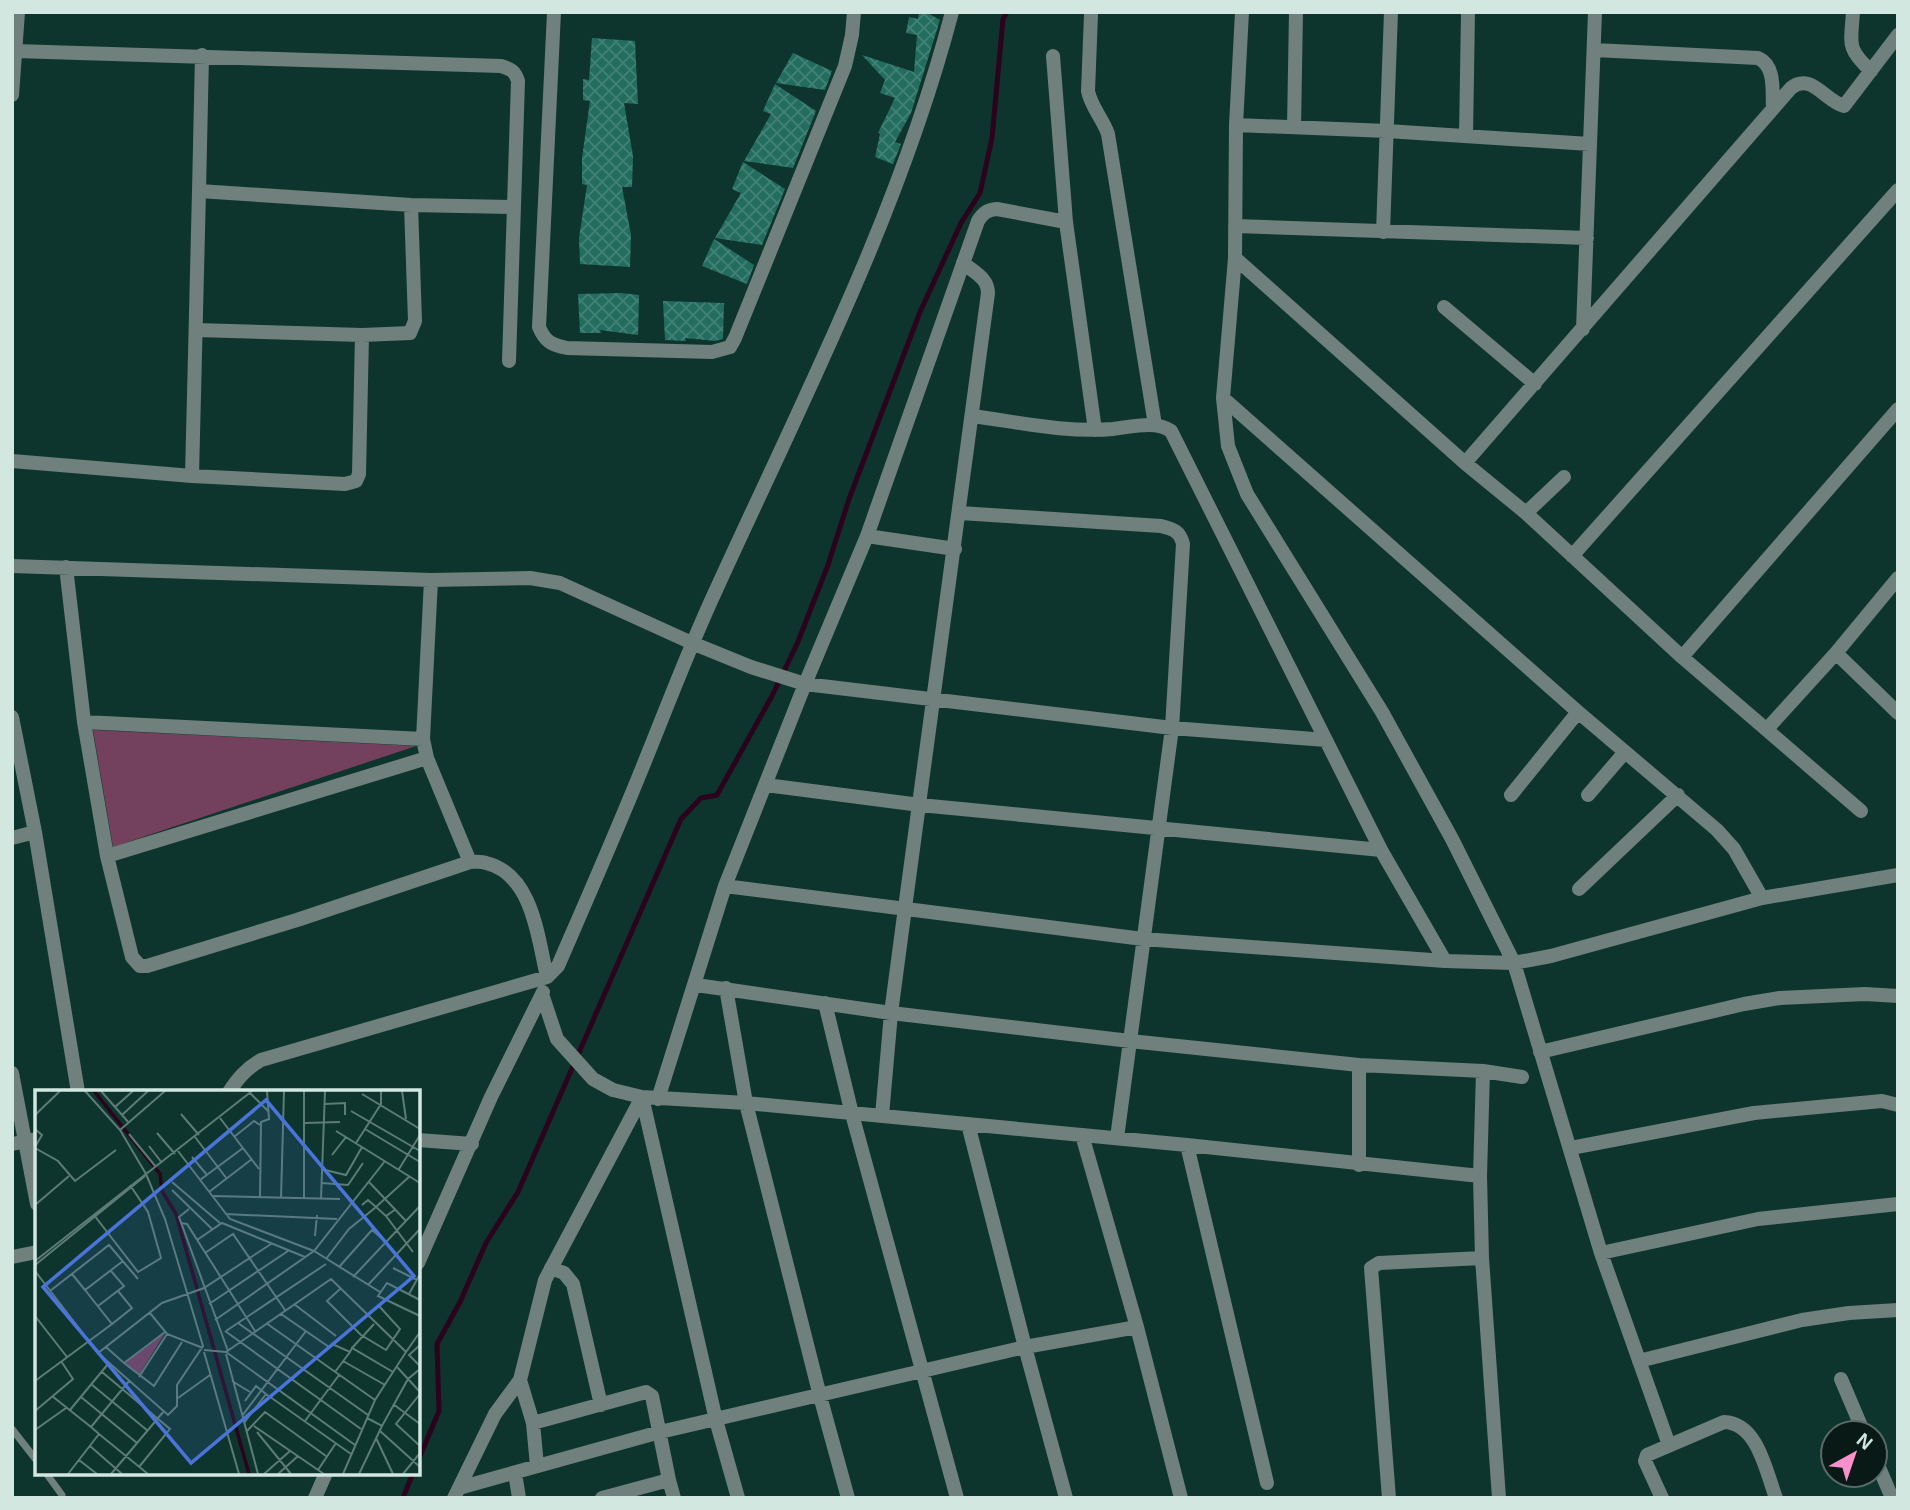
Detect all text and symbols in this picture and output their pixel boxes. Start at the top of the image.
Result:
inset map [35,1090,420,1475]
north arrow [1819,1419,1889,1489]
text: N [1853,1429,1877,1454]

